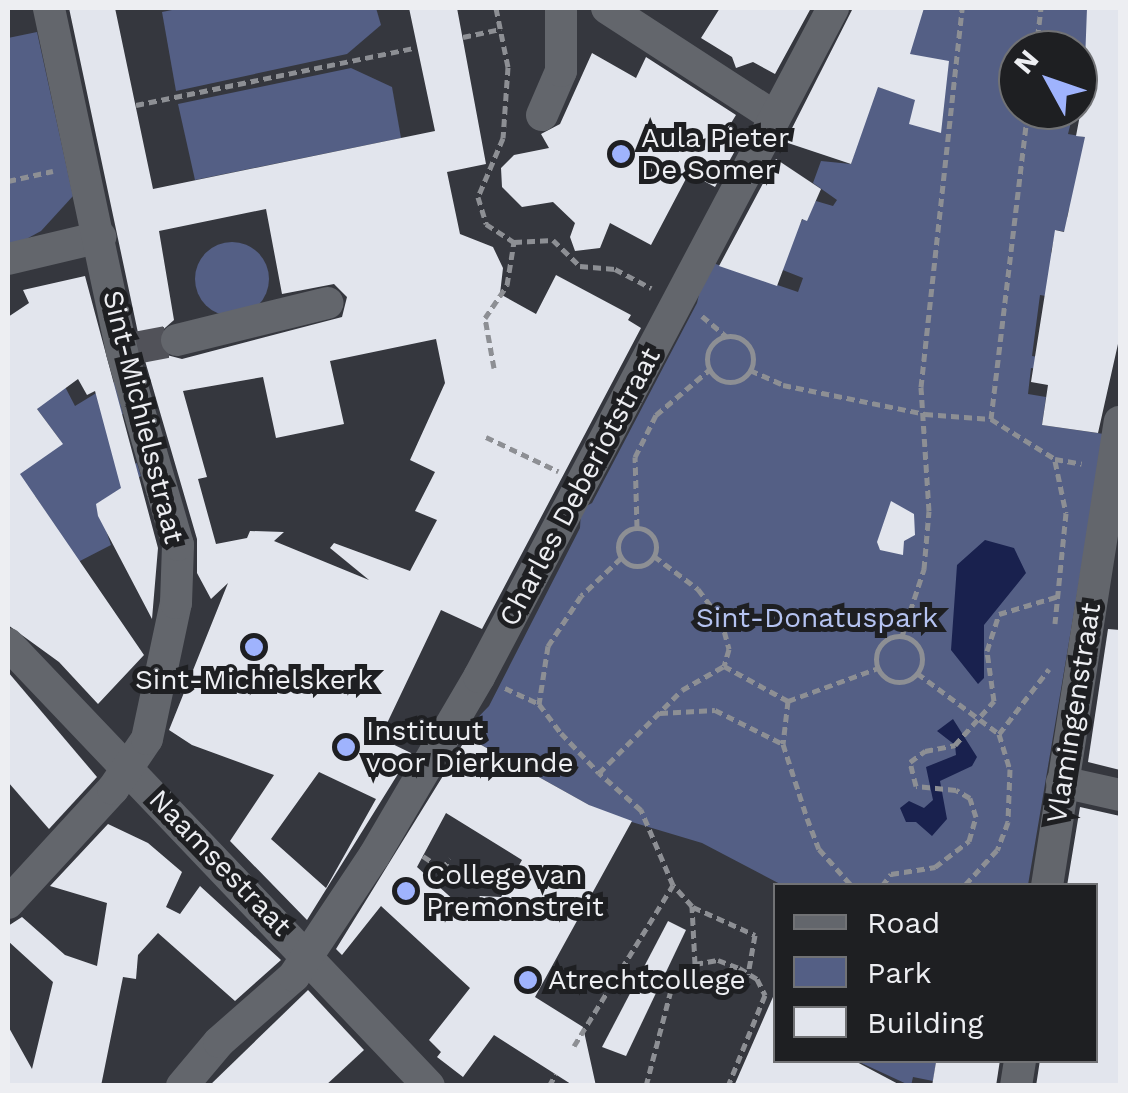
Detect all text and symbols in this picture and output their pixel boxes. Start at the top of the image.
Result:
north arrow [998,30,1098,130]
text: N [1007,43,1045,80]
place label: Aula Pieter De Somer [641,121,790,187]
marker: Aula Pieter De Somer [610,143,632,165]
street label: Sint-Michielsstraat [95,287,191,547]
street label: Charles Deberiotstraat [492,342,668,632]
street label: Vlamingenstraat [1040,600,1108,826]
park label: Sint-Donatuspark [696,601,938,635]
marker: Sint-Michielskerk [243,636,265,658]
place label: Sint-Michielskerk [135,663,373,697]
place label: Instituut voor Dierkunde [366,714,574,780]
marker: Instituut voor Dierkunde [335,736,357,758]
street label: Naamsestraat [142,783,298,943]
place label: College van Premonstreit [426,858,604,924]
marker: College van Premonstreit [395,880,417,902]
legend [773,883,1098,1063]
text: Road [867,905,940,940]
text: Park [867,955,932,990]
place label: Atrechtcollege [548,963,746,997]
marker: Atrechtcollege [517,969,539,991]
text: Building [867,1005,984,1040]

